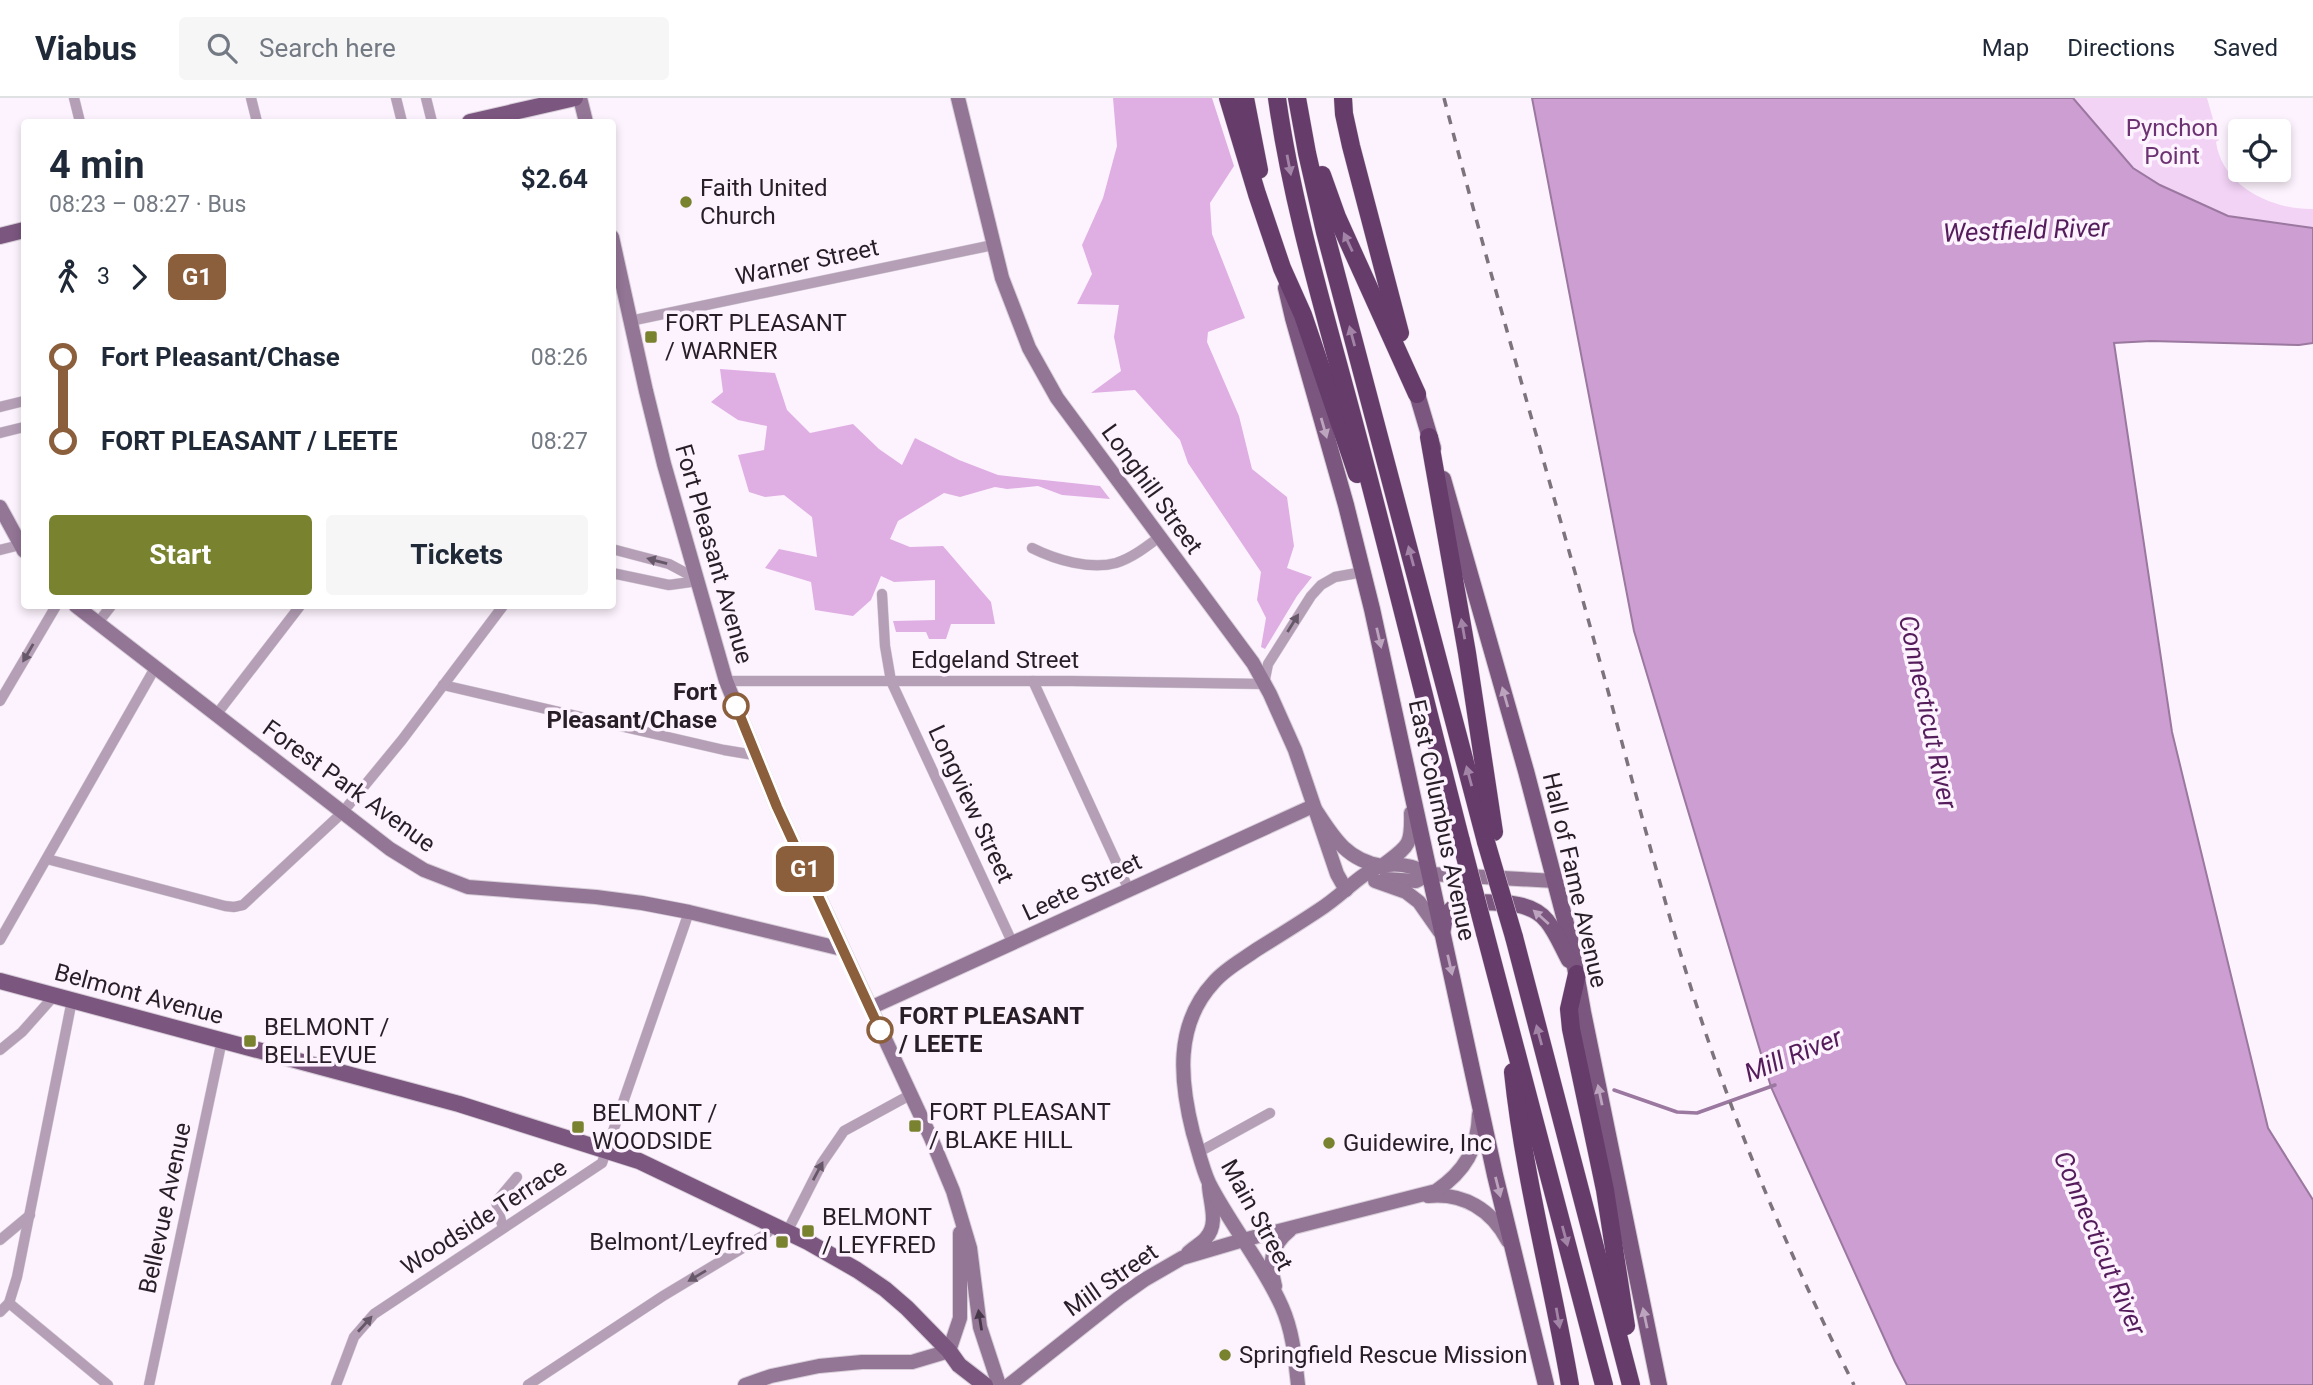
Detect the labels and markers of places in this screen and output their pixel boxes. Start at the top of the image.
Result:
place label: Faith United Church [700,174,828,230]
marker: Faith United Church [678,194,694,210]
place label: FORT PLEASANT / WARNER [665,309,847,365]
marker: FORT PLEASANT / WARNER [643,329,659,345]
place label: Fort Pleasant/Chase [546,678,717,734]
marker: Fort Pleasant/Chase [723,693,749,719]
place label: FORT PLEASANT / LEETE [898,1002,1084,1058]
place label: BELMONT / BELLEVUE [264,1013,390,1069]
marker: FORT PLEASANT / LEETE [867,1017,893,1043]
marker: BELMONT / BELLEVUE [242,1033,258,1049]
place label: FORT PLEASANT / BLAKE HILL [929,1098,1111,1154]
place label: BELMONT / WOODSIDE [592,1099,718,1155]
marker: FORT PLEASANT / BLAKE HILL [907,1118,923,1134]
marker: BELMONT / WOODSIDE [570,1119,586,1135]
place label: Guidewire, Inc [1343,1129,1492,1157]
marker: Guidewire, Inc [1321,1135,1337,1151]
place label: BELMONT / LEYFRED [822,1203,936,1259]
marker: BELMONT / LEYFRED [800,1223,816,1239]
place label: Belmont/Leyfred [589,1228,768,1256]
marker: Belmont/Leyfred [774,1234,790,1250]
place label: Springfield Rescue Mission [1239,1341,1528,1369]
marker: Springfield Rescue Mission [1217,1347,1233,1363]

